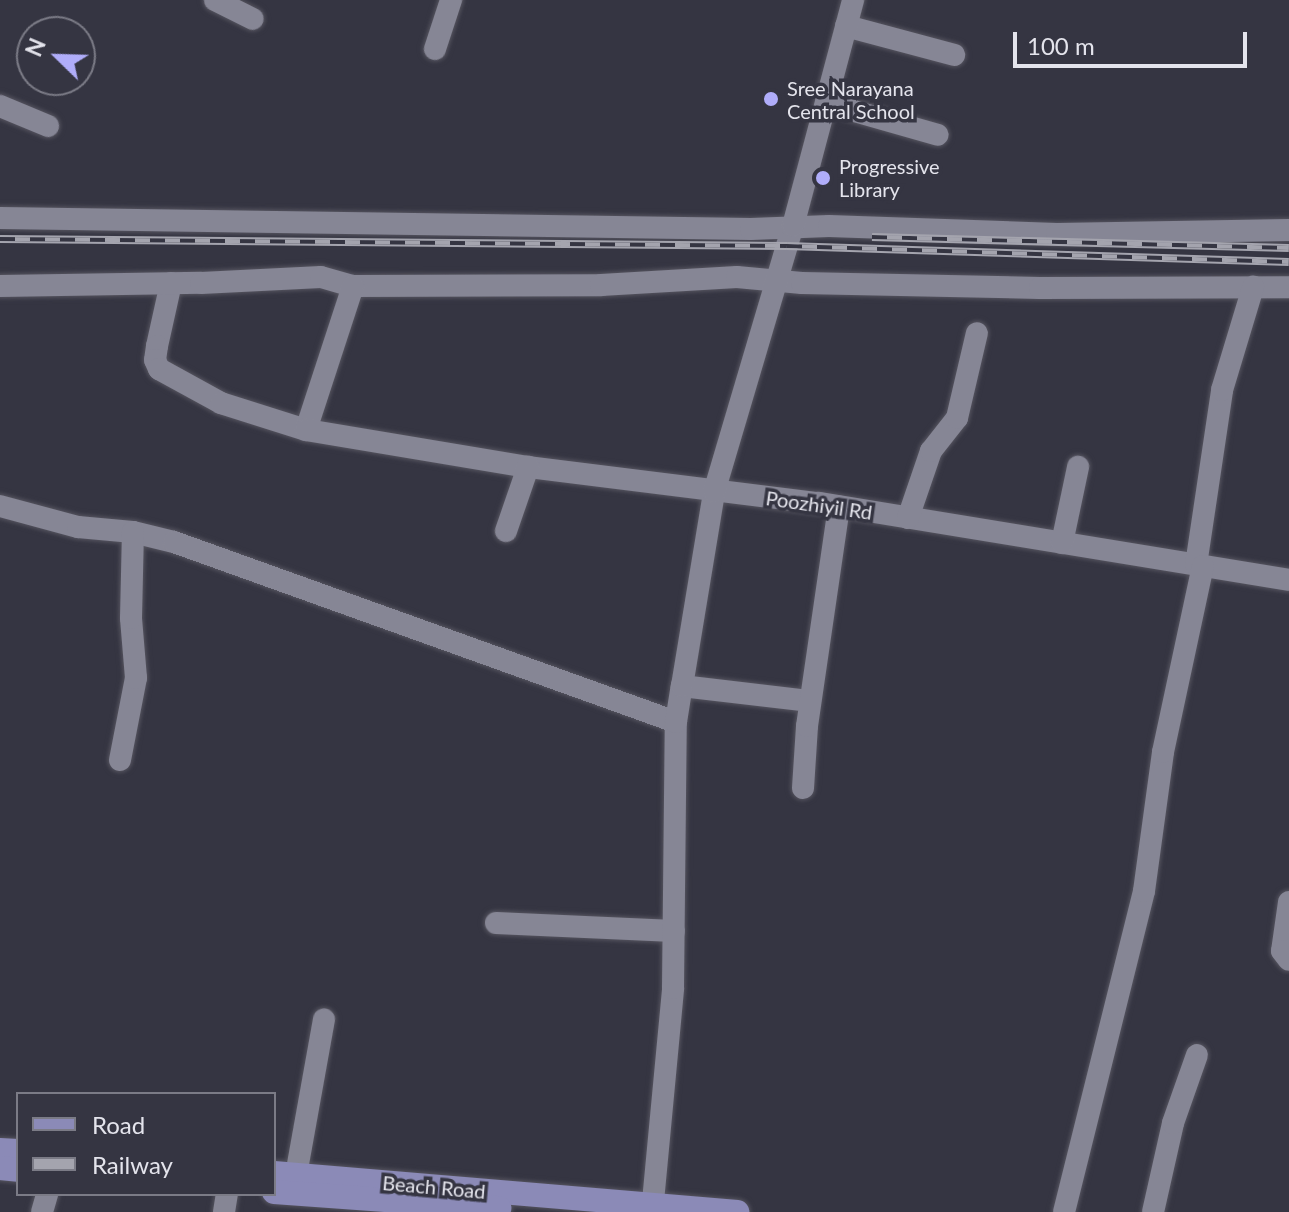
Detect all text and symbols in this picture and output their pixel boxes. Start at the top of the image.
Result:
north arrow [16,16,96,96]
scale bar [1017,16,1251,66]
text: 100 m [1027,31,1095,60]
text: N [20,34,51,60]
place label: Sree Narayana Central School [787,76,915,123]
marker: Sree Narayana Central School [762,90,780,108]
place label: Progressive Library [839,154,940,201]
marker: Progressive Library [814,169,832,187]
street label: Poozhiyil Rd [764,486,874,524]
legend [16,1092,276,1196]
text: Road [92,1110,145,1139]
text: Railway [92,1150,173,1179]
street label: Beach Road [381,1171,487,1203]

